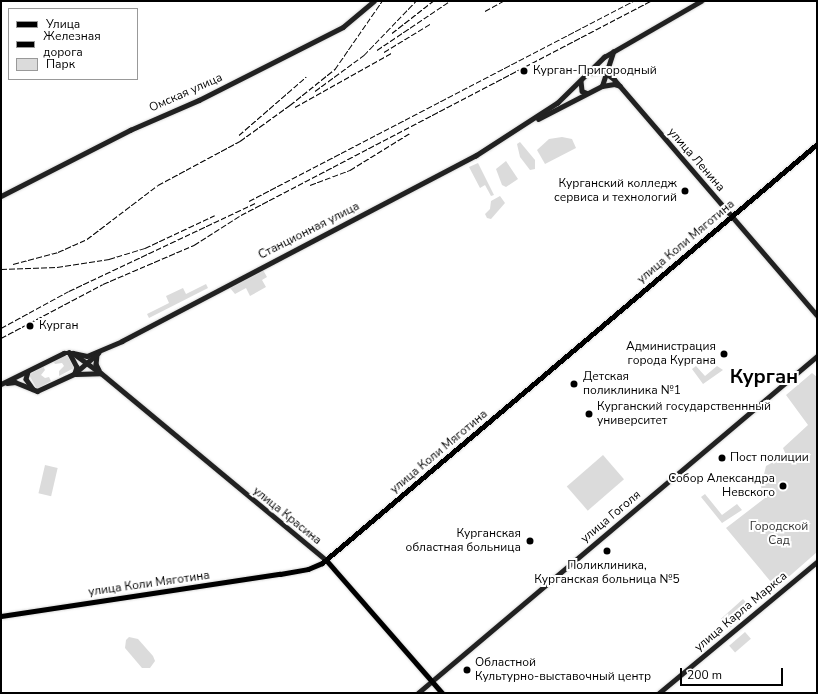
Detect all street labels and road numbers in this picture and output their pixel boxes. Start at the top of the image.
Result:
street label: Омская улица [147,70,225,116]
street label: улица Ленина [664,125,728,195]
street label: улица Коли Мяготина [634,197,738,287]
street label: Станционная улица [256,199,362,263]
street label: улица Коли Мяготина [387,407,491,497]
street label: улица Красина [250,484,324,548]
street label: улица Гоголя [578,488,644,546]
street label: улица Коли Мяготина [87,568,211,600]
street label: улица Карла Маркса [692,569,790,655]

